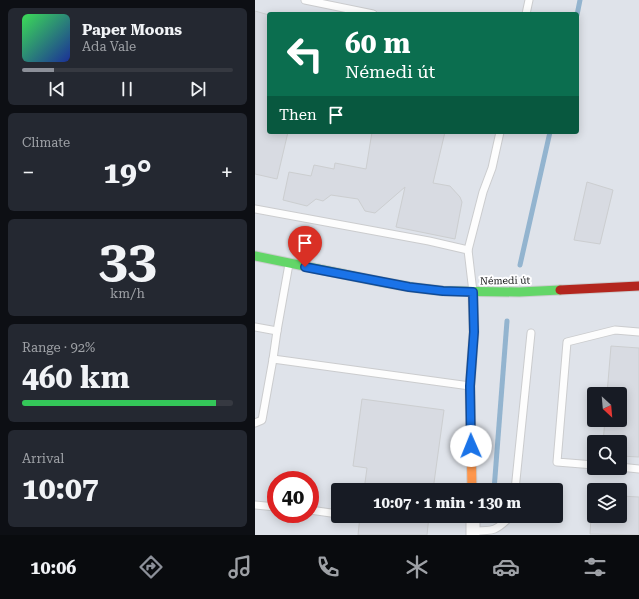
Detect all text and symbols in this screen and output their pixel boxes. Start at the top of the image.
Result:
text: Paper Moons [82,21,182,39]
text: 60 m [345,27,410,60]
icon: left [279,28,331,80]
text: Ada Vale [82,39,136,54]
text: Némedi út [345,61,435,82]
icon: previous [46,78,68,100]
icon: pause [116,78,138,100]
icon: next [187,78,209,100]
icon: arrive [325,104,347,126]
text: Then [279,106,317,124]
text: Climate [22,135,70,150]
text: 19° [103,155,152,190]
text: − [22,160,34,185]
text: + [221,160,233,185]
pin [288,226,322,267]
text: 33 [98,229,157,290]
icon: arrive [294,232,316,254]
street label: Némedi út [480,275,530,286]
text: km/h [110,286,145,301]
text: Range · 92% [22,340,95,355]
text: 460 km [22,360,130,395]
north arrow [587,387,627,427]
map controls [587,387,627,523]
position arrow [450,425,492,467]
button: search [587,435,627,475]
text: Arrival [22,451,64,466]
text: 10:07 [22,471,99,506]
speed limit sign: 40 [267,471,319,523]
button: layers [587,483,627,523]
text: 10:07 · 1 min · 130 m [373,494,521,512]
icon: directions [137,553,165,581]
icon: music [226,553,254,581]
icon: phone [314,553,342,581]
icon: climate [403,553,431,581]
icon: car [492,553,520,581]
icon: filters [581,553,609,581]
text: 10:06 [30,557,76,578]

